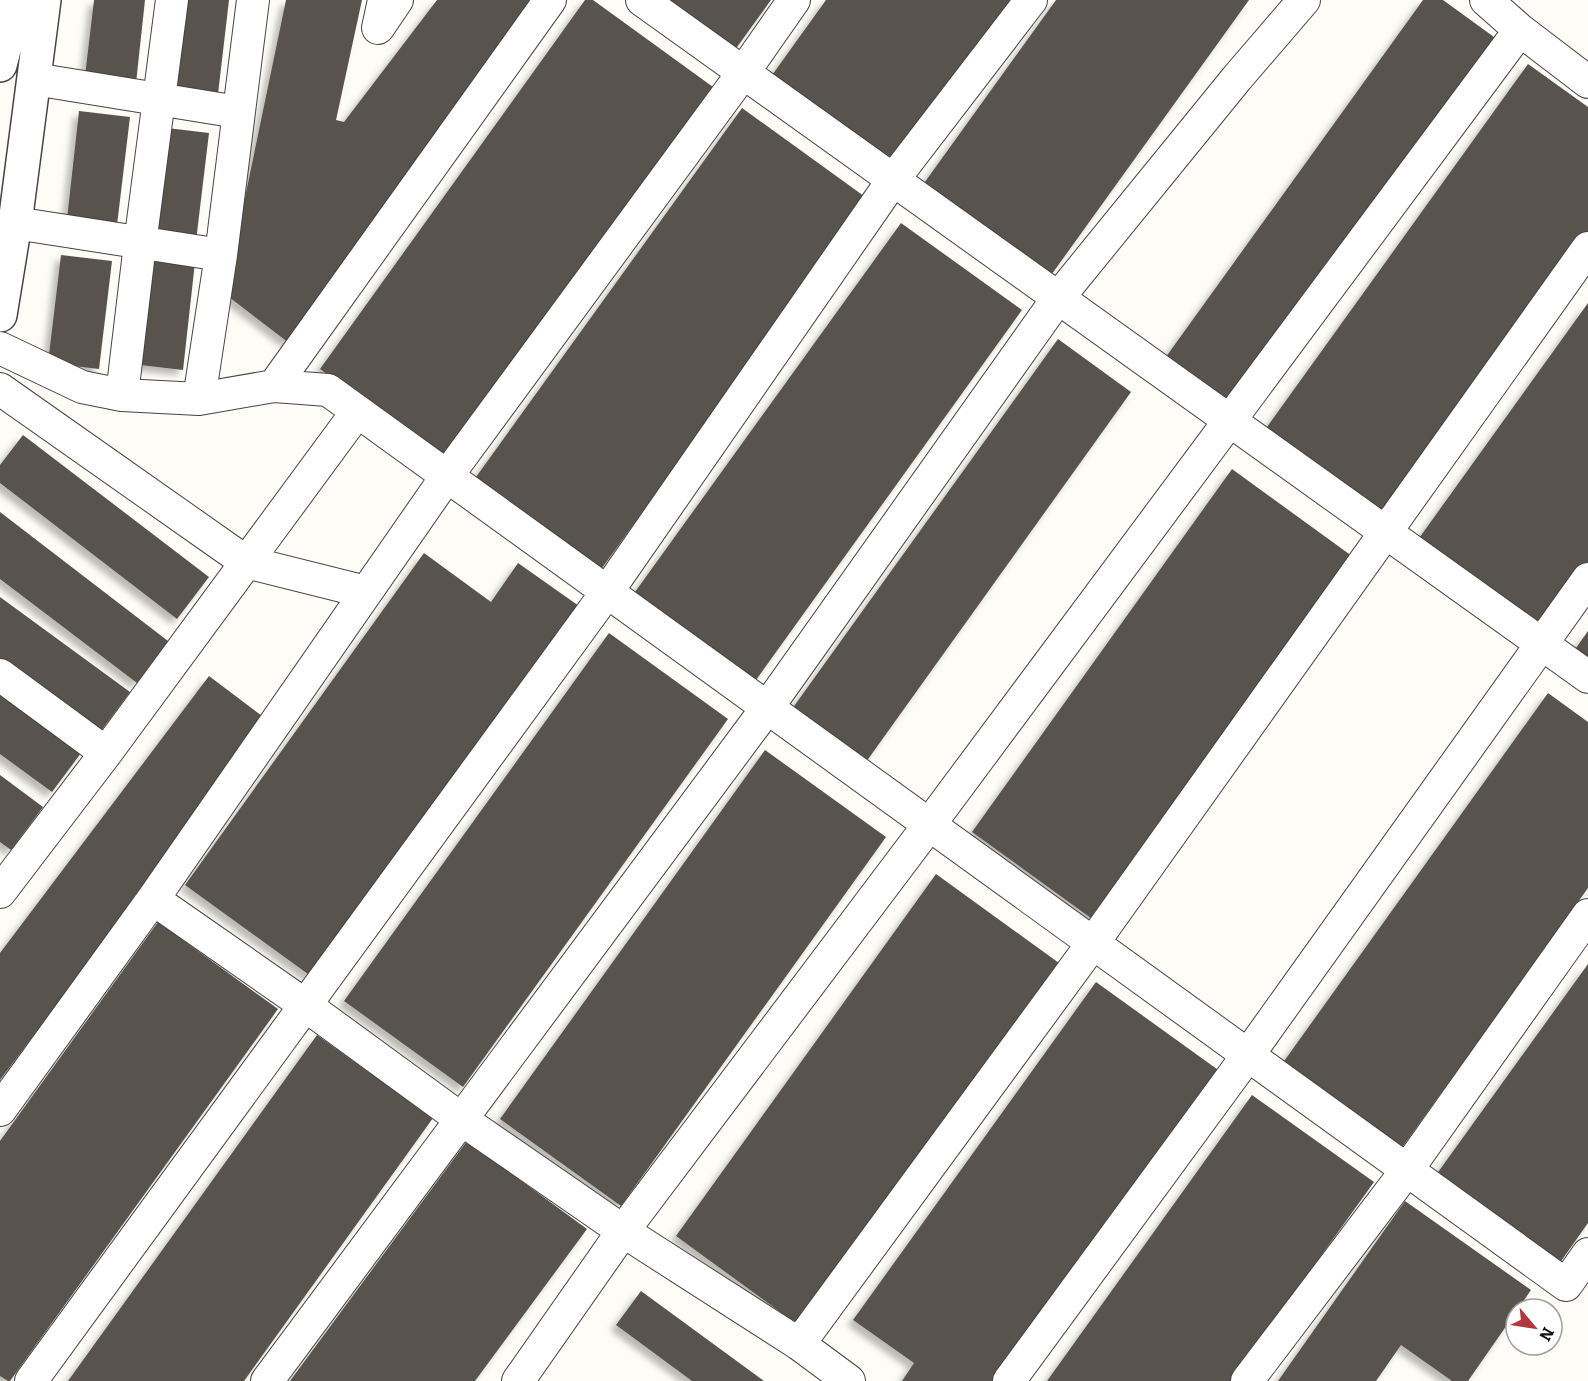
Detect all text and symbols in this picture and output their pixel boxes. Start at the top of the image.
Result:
north arrow [1504,1297,1564,1357]
text: N [1535,1324,1558,1344]

